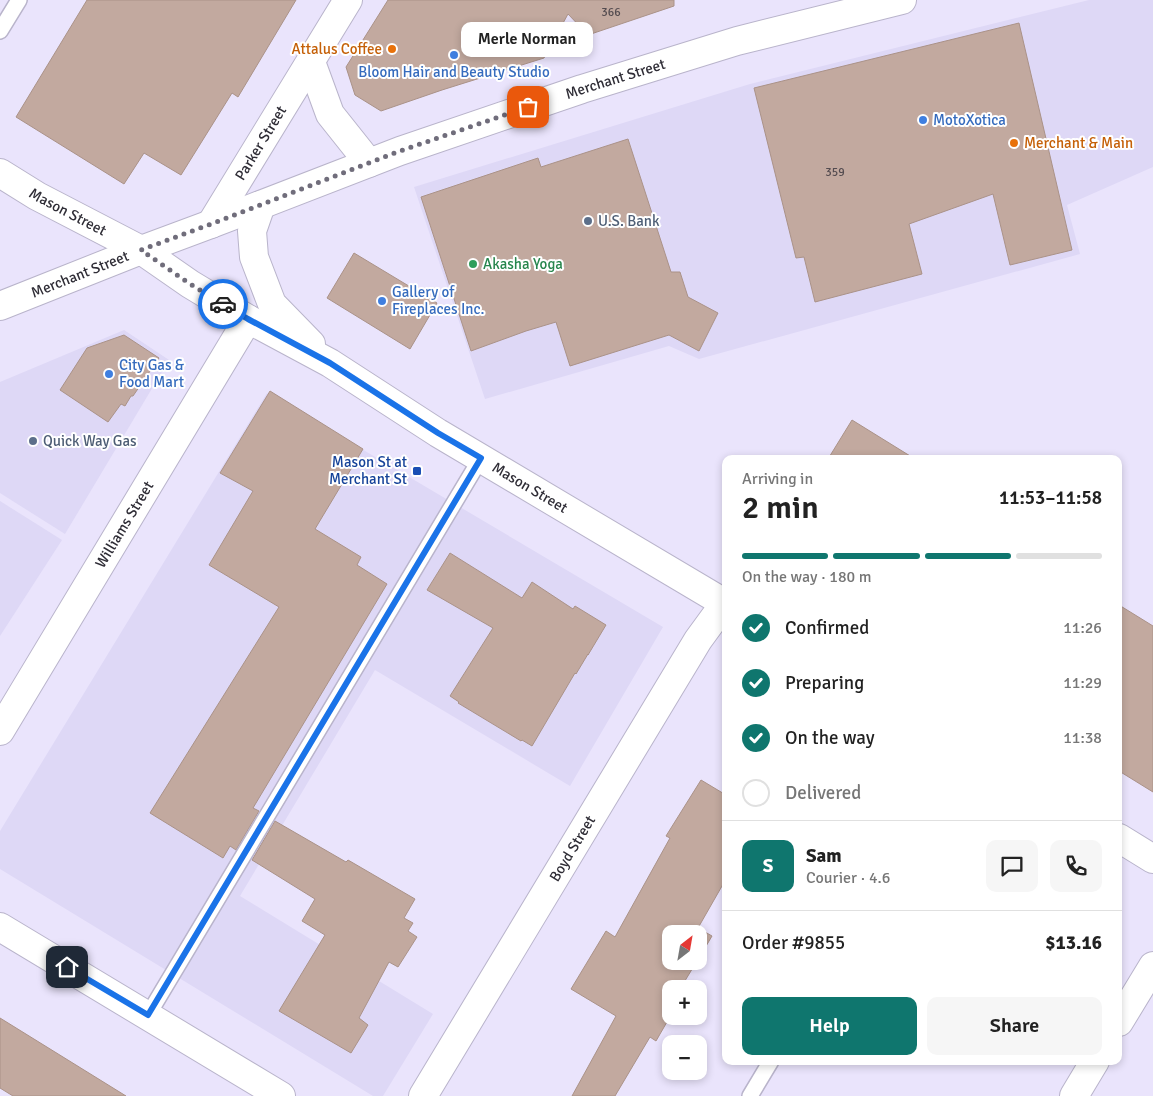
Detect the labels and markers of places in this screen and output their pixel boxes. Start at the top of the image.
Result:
callout: Merle Norman [462,22,594,57]
place label: Attalus Coffee [292,40,382,58]
marker: Attalus Coffee [386,43,398,55]
marker: Bloom Hair and Beauty Studio [448,49,460,61]
place label: Bloom Hair and Beauty Studio [358,63,550,81]
pin [507,86,549,128]
place label: MotoXotica [933,111,1006,129]
marker: MotoXotica [917,114,929,126]
place label: Merchant & Main [1024,134,1133,152]
marker: Merchant & Main [1008,137,1020,149]
place label: U.S. Bank [598,212,660,230]
marker: U.S. Bank [582,215,594,227]
place label: Akasha Yoga [483,255,563,273]
marker: Akasha Yoga [467,258,479,270]
place label: Gallery of Fireplaces Inc. [392,283,485,318]
marker: Gallery of Fireplaces Inc. [376,295,388,307]
place label: City Gas & Food Mart [119,356,185,391]
marker: City Gas & Food Mart [103,368,115,380]
place label: Quick Way Gas [43,432,137,450]
marker: Quick Way Gas [27,435,39,447]
place label: Mason St at Merchant St [329,453,407,488]
marker: Mason St at Merchant St [411,465,423,477]
pin [46,946,88,988]

